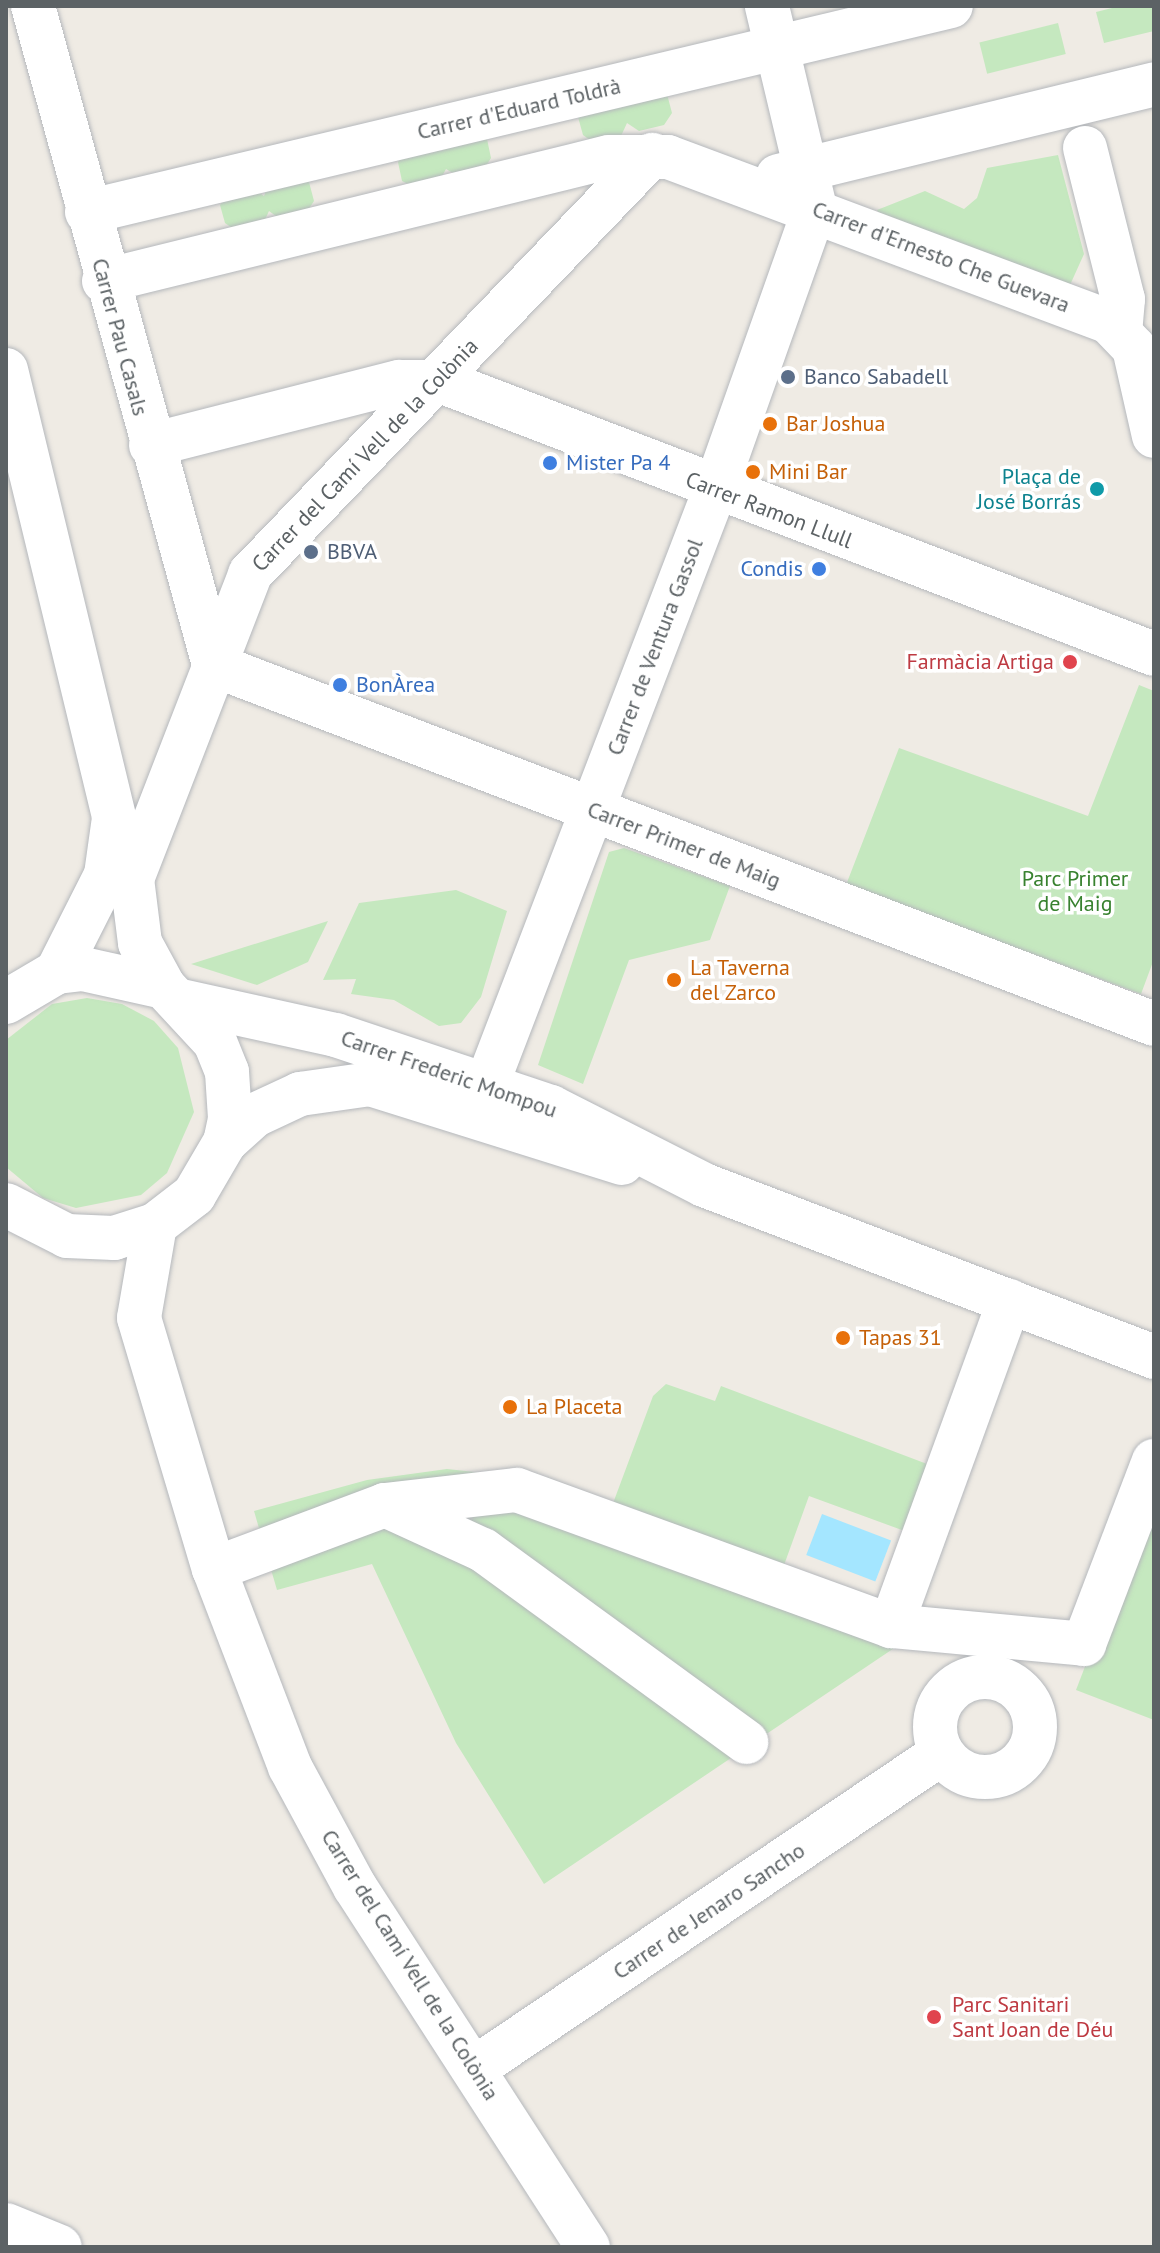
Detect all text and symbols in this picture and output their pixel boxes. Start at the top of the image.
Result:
street label: Carrer d'Eduard Toldrà [414,73,624,145]
street label: Carrer d'Ernesto Che Guevara [809,196,1073,318]
street label: Carrer Pau Casals [86,255,154,419]
street label: Carrer del Camí Vell de la Colònia [246,333,484,577]
place label: Banco Sabadell [804,364,948,390]
marker: Banco Sabadell [779,368,797,386]
place label: Bar Joshua [786,411,885,437]
marker: Bar Joshua [761,415,779,433]
place label: Mister Pa 4 [566,450,671,476]
marker: Mister Pa 4 [541,454,559,472]
place label: Mini Bar [769,459,847,485]
marker: Mini Bar [744,463,762,481]
place label: Plaça de José Borrás [977,463,1081,514]
street label: Carrer Ramon Llull [682,466,856,554]
marker: Plaça de José Borrás [1088,480,1106,498]
street label: Carrer de Ventura Gassol [601,535,709,759]
place label: BBVA [327,539,377,565]
marker: BBVA [302,543,320,561]
place label: Condis [740,556,803,582]
marker: Condis [810,560,828,578]
place label: Farmàcia Artiga [906,649,1054,675]
marker: Farmàcia Artiga [1061,653,1079,671]
place label: BonÀrea [356,672,435,698]
marker: BonÀrea [331,676,349,694]
street label: Carrer Primer de Maig [584,796,784,894]
park label: Parc Primer de Maig [1021,865,1129,916]
place label: La Taverna del Zarco [690,954,790,1006]
marker: La Taverna del Zarco [665,971,683,989]
street label: Carrer Frederic Mompou [337,1024,561,1124]
place label: Tapas 31 [859,1325,942,1351]
marker: Tapas 31 [834,1329,852,1347]
place label: La Placeta [526,1394,622,1420]
marker: La Placeta [501,1398,519,1416]
street label: Carrer del Camí Vell de la Colònia [315,1825,505,2105]
street label: Carrer de Jenaro Sancho [608,1837,810,1985]
place label: Parc Sanitari Sant Joan de Déu [952,1991,1113,2042]
marker: Parc Sanitari Sant Joan de Déu [923,2006,945,2028]

